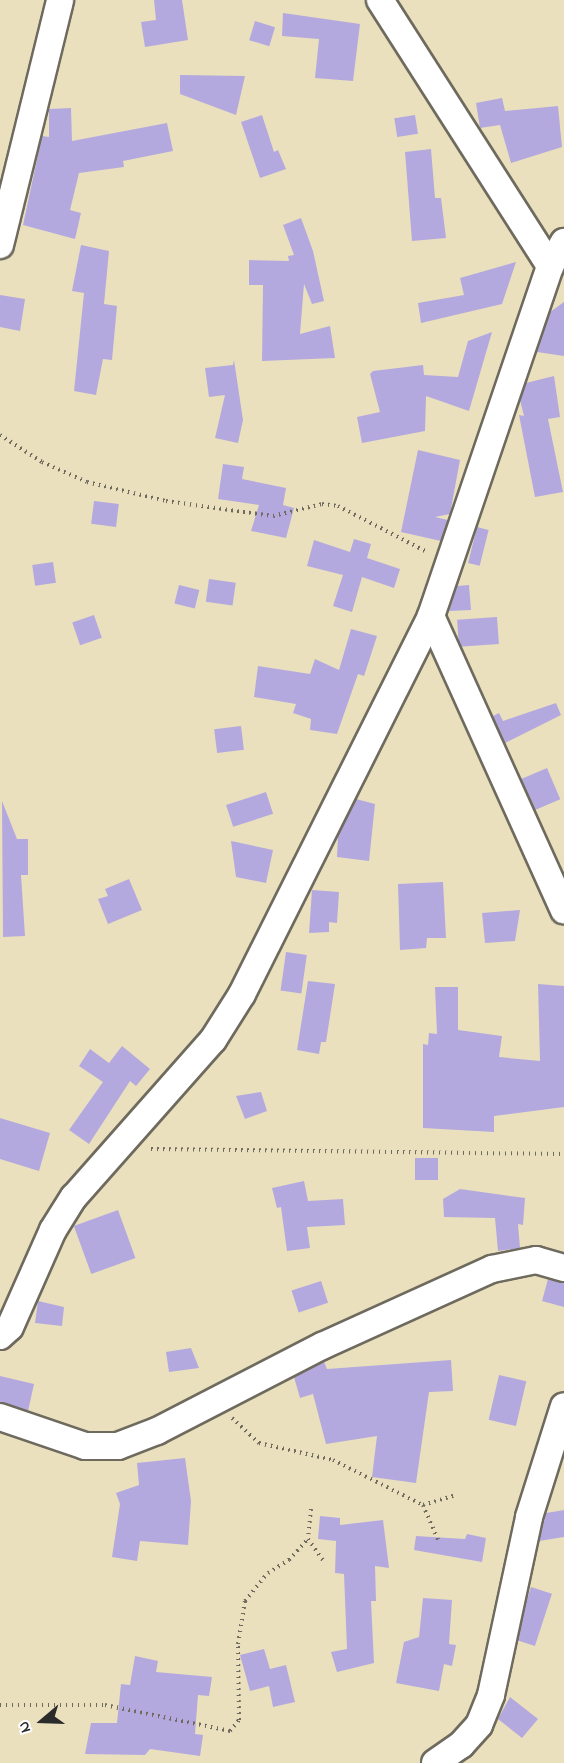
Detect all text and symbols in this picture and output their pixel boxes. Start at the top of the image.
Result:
north arrow [12,1691,72,1751]
text: N [12,1718,38,1736]

